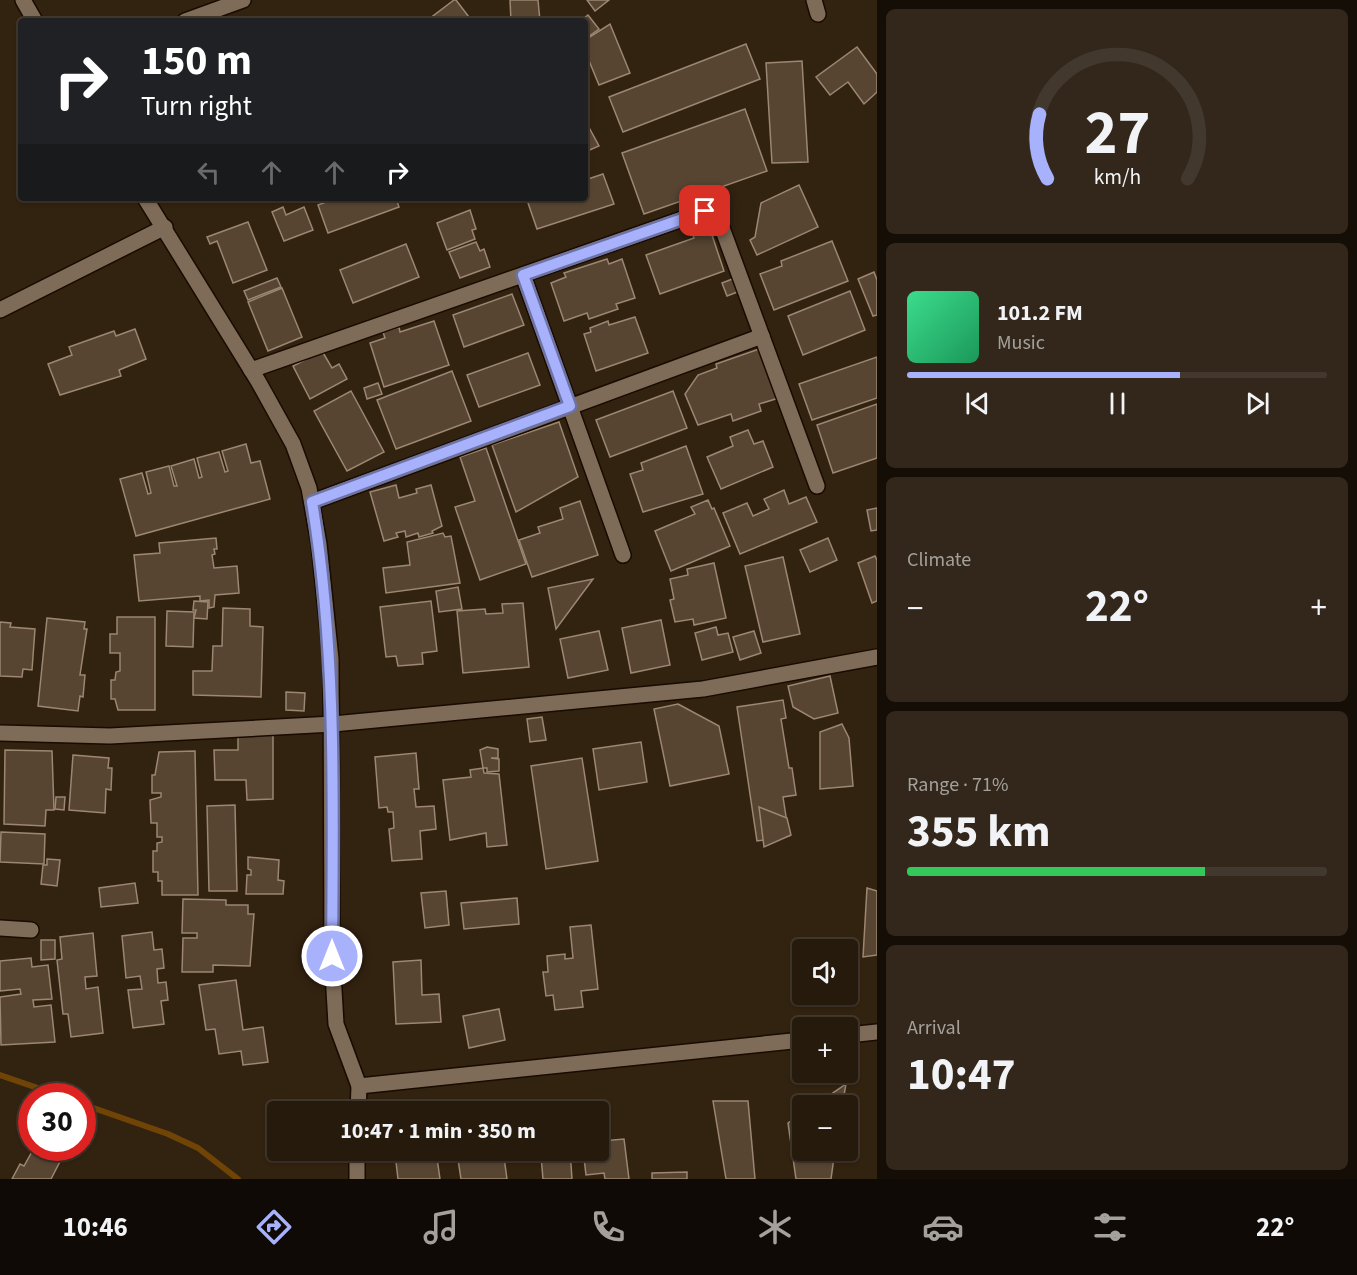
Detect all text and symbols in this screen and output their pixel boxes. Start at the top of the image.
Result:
text: 150 m [141,31,252,91]
icon: right [42,42,120,120]
text: Turn right [141,87,252,126]
text: 27 [1084,89,1150,178]
icon: left [192,156,225,189]
icon: ahead [255,156,288,189]
icon: ahead [318,156,351,189]
icon: right [381,156,414,189]
text: km/h [1093,162,1141,193]
pin [679,185,730,236]
icon: arrive [688,194,721,227]
text: 101.2 FM [997,297,1083,329]
text: Music [997,329,1045,357]
icon: previous [961,387,994,420]
icon: pause [1101,387,1134,420]
icon: next [1241,387,1274,420]
text: Climate [907,546,971,574]
text: 22° [1085,575,1149,639]
text: − [907,585,923,632]
text: + [1311,585,1327,632]
text: Range · 71% [907,771,1008,799]
text: 355 km [907,800,1051,864]
position arrow [300,924,364,988]
map controls [792,939,858,1161]
button: sound [792,939,858,1005]
text: Arrival [907,1014,961,1042]
button: + [792,1017,858,1083]
text: 10:47 [907,1043,1016,1107]
speed limit sign: 30 [18,1083,96,1161]
button: − [792,1095,858,1161]
text: 10:47 · 1 min · 350 m [340,1115,536,1147]
icon: directions [253,1206,295,1248]
icon: music [420,1206,462,1248]
icon: phone [587,1206,629,1248]
icon: climate [754,1206,796,1248]
icon: car [922,1206,964,1248]
icon: filters [1089,1206,1131,1248]
text: 10:46 [63,1208,128,1247]
text: 22° [1256,1208,1294,1247]

